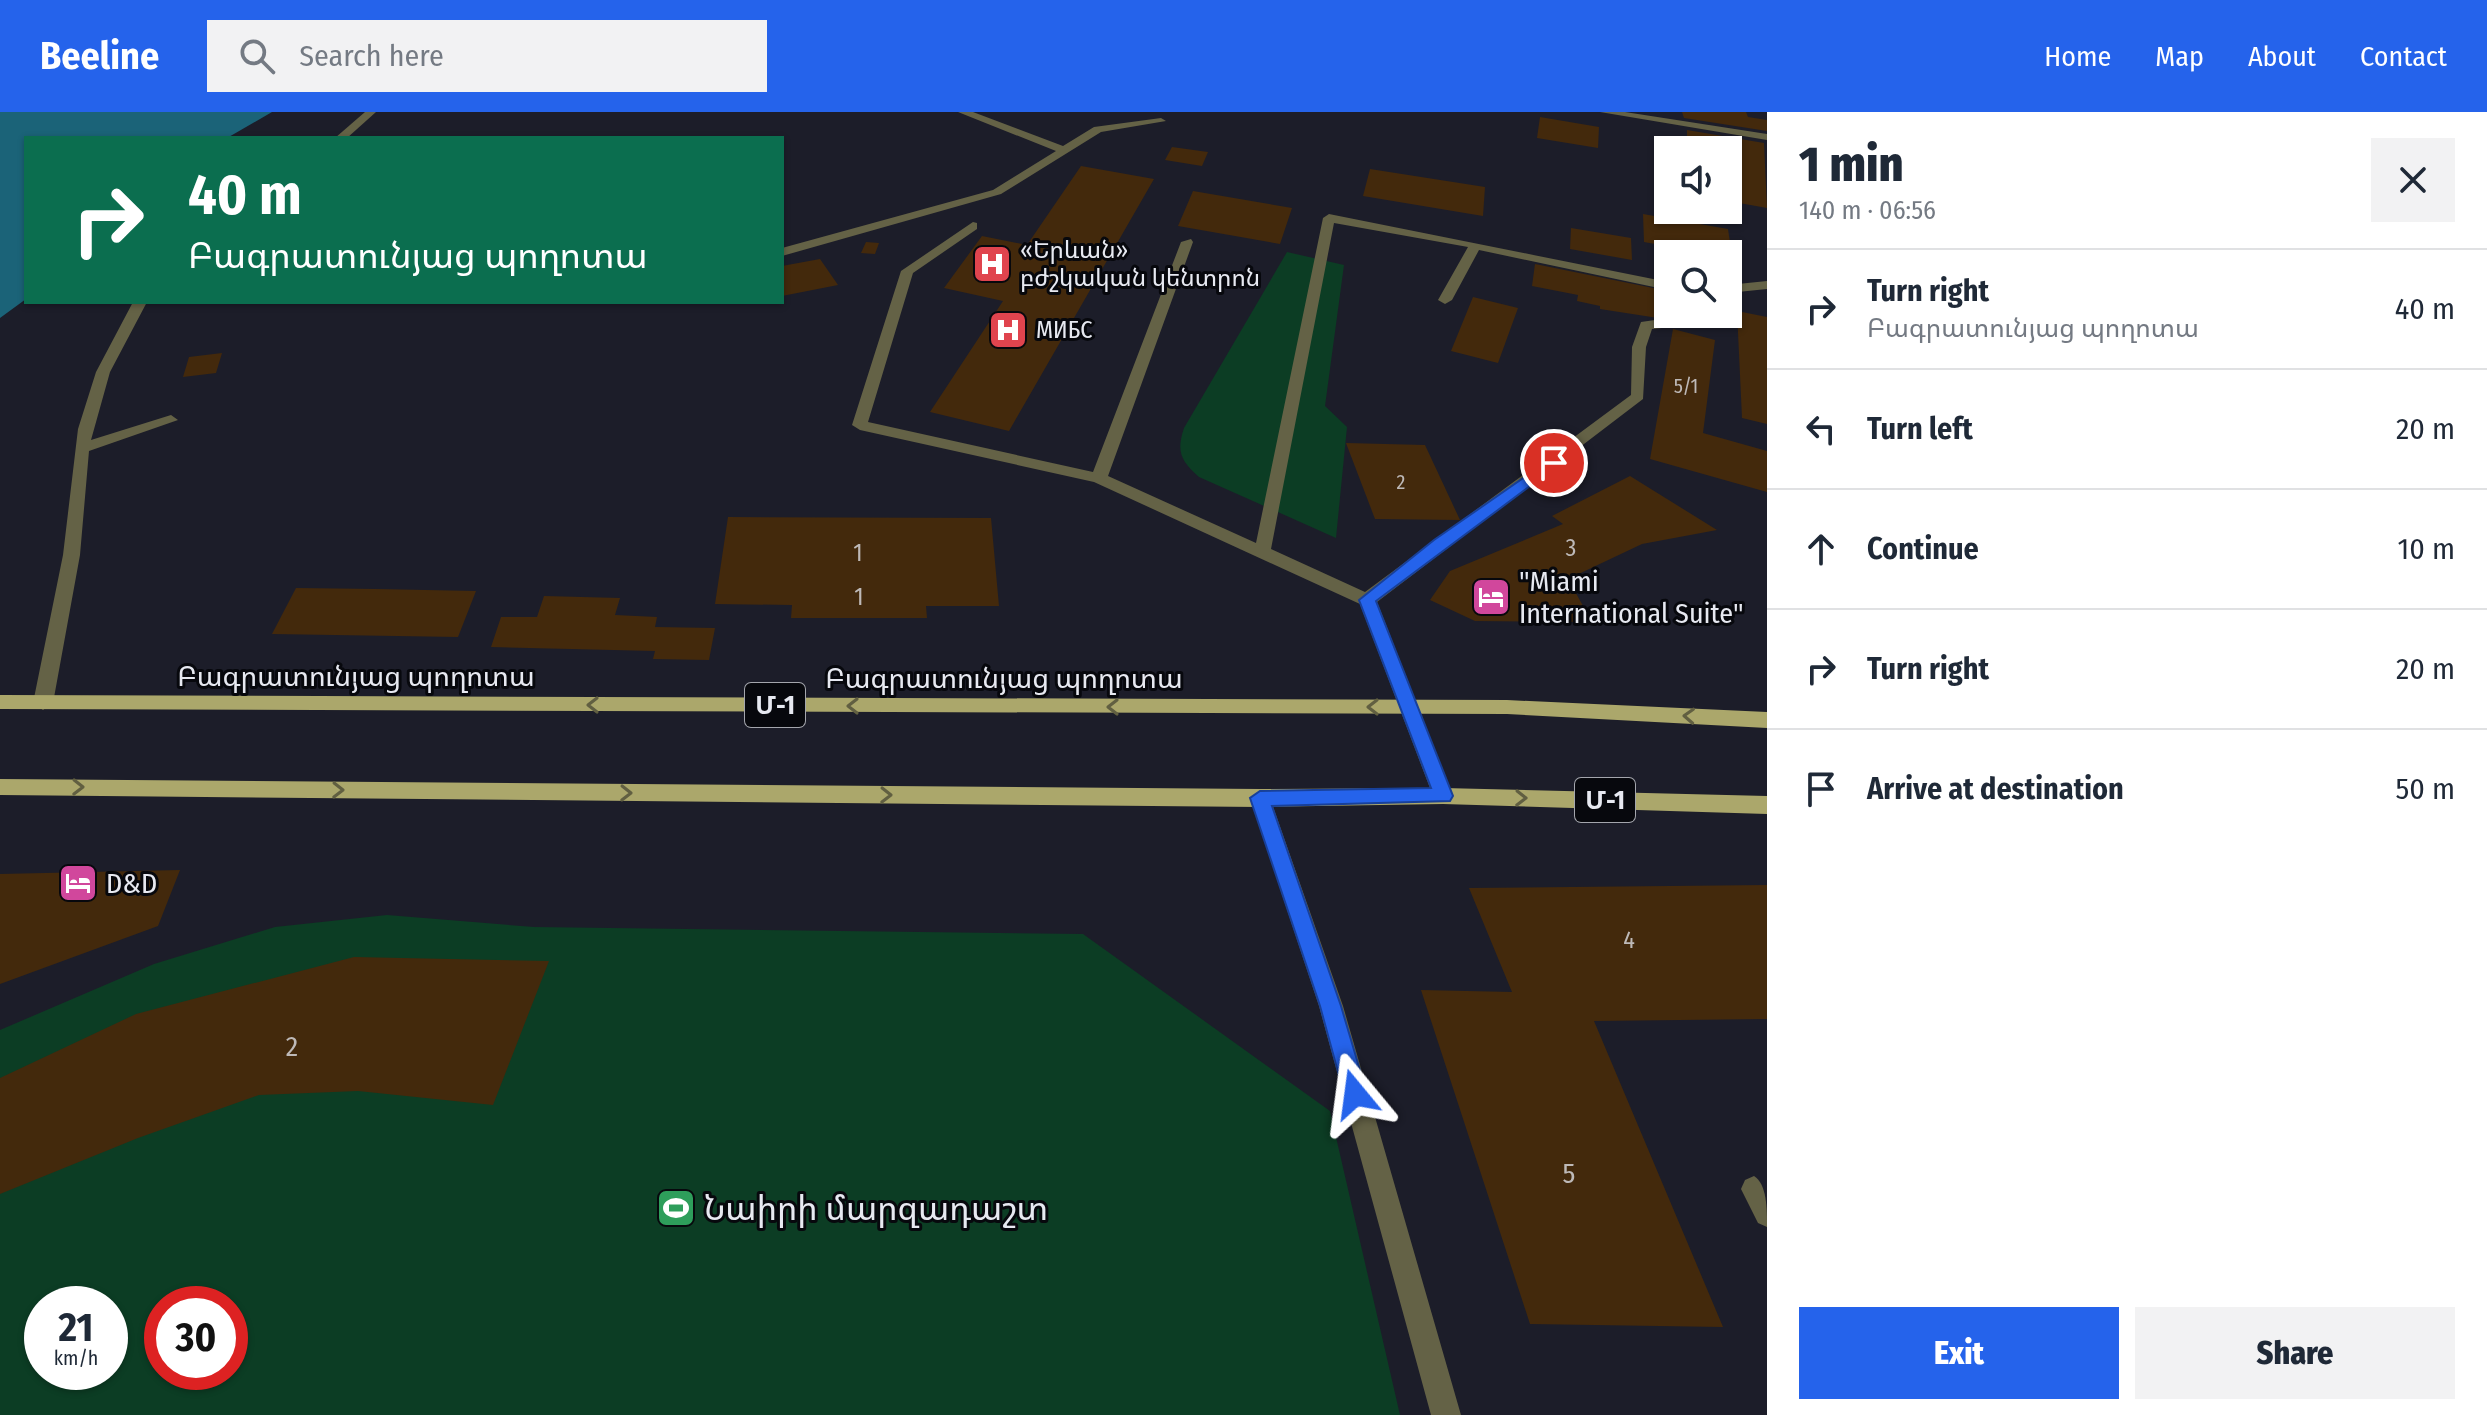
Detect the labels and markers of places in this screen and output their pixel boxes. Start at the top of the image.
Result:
place label: «Երևան» բժշկական կենտրոն [1020,236,1260,292]
hospital icon: «Երևան» բժշկական կենտրոն [971,243,1013,285]
hospital icon: МИБС [987,309,1029,351]
place label: МИБС [1036,316,1092,344]
pin [1520,429,1588,497]
place label: "Miami International Suite" [1519,565,1743,630]
hotel icon: "Miami International Suite" [1470,576,1512,618]
hotel icon: D&D [57,862,99,904]
place label: D&D [106,867,157,900]
sports icon: Նաիրի մարզադաշտ [655,1187,697,1229]
place label: Նաիրի մարզադաշտ [704,1188,1048,1229]

